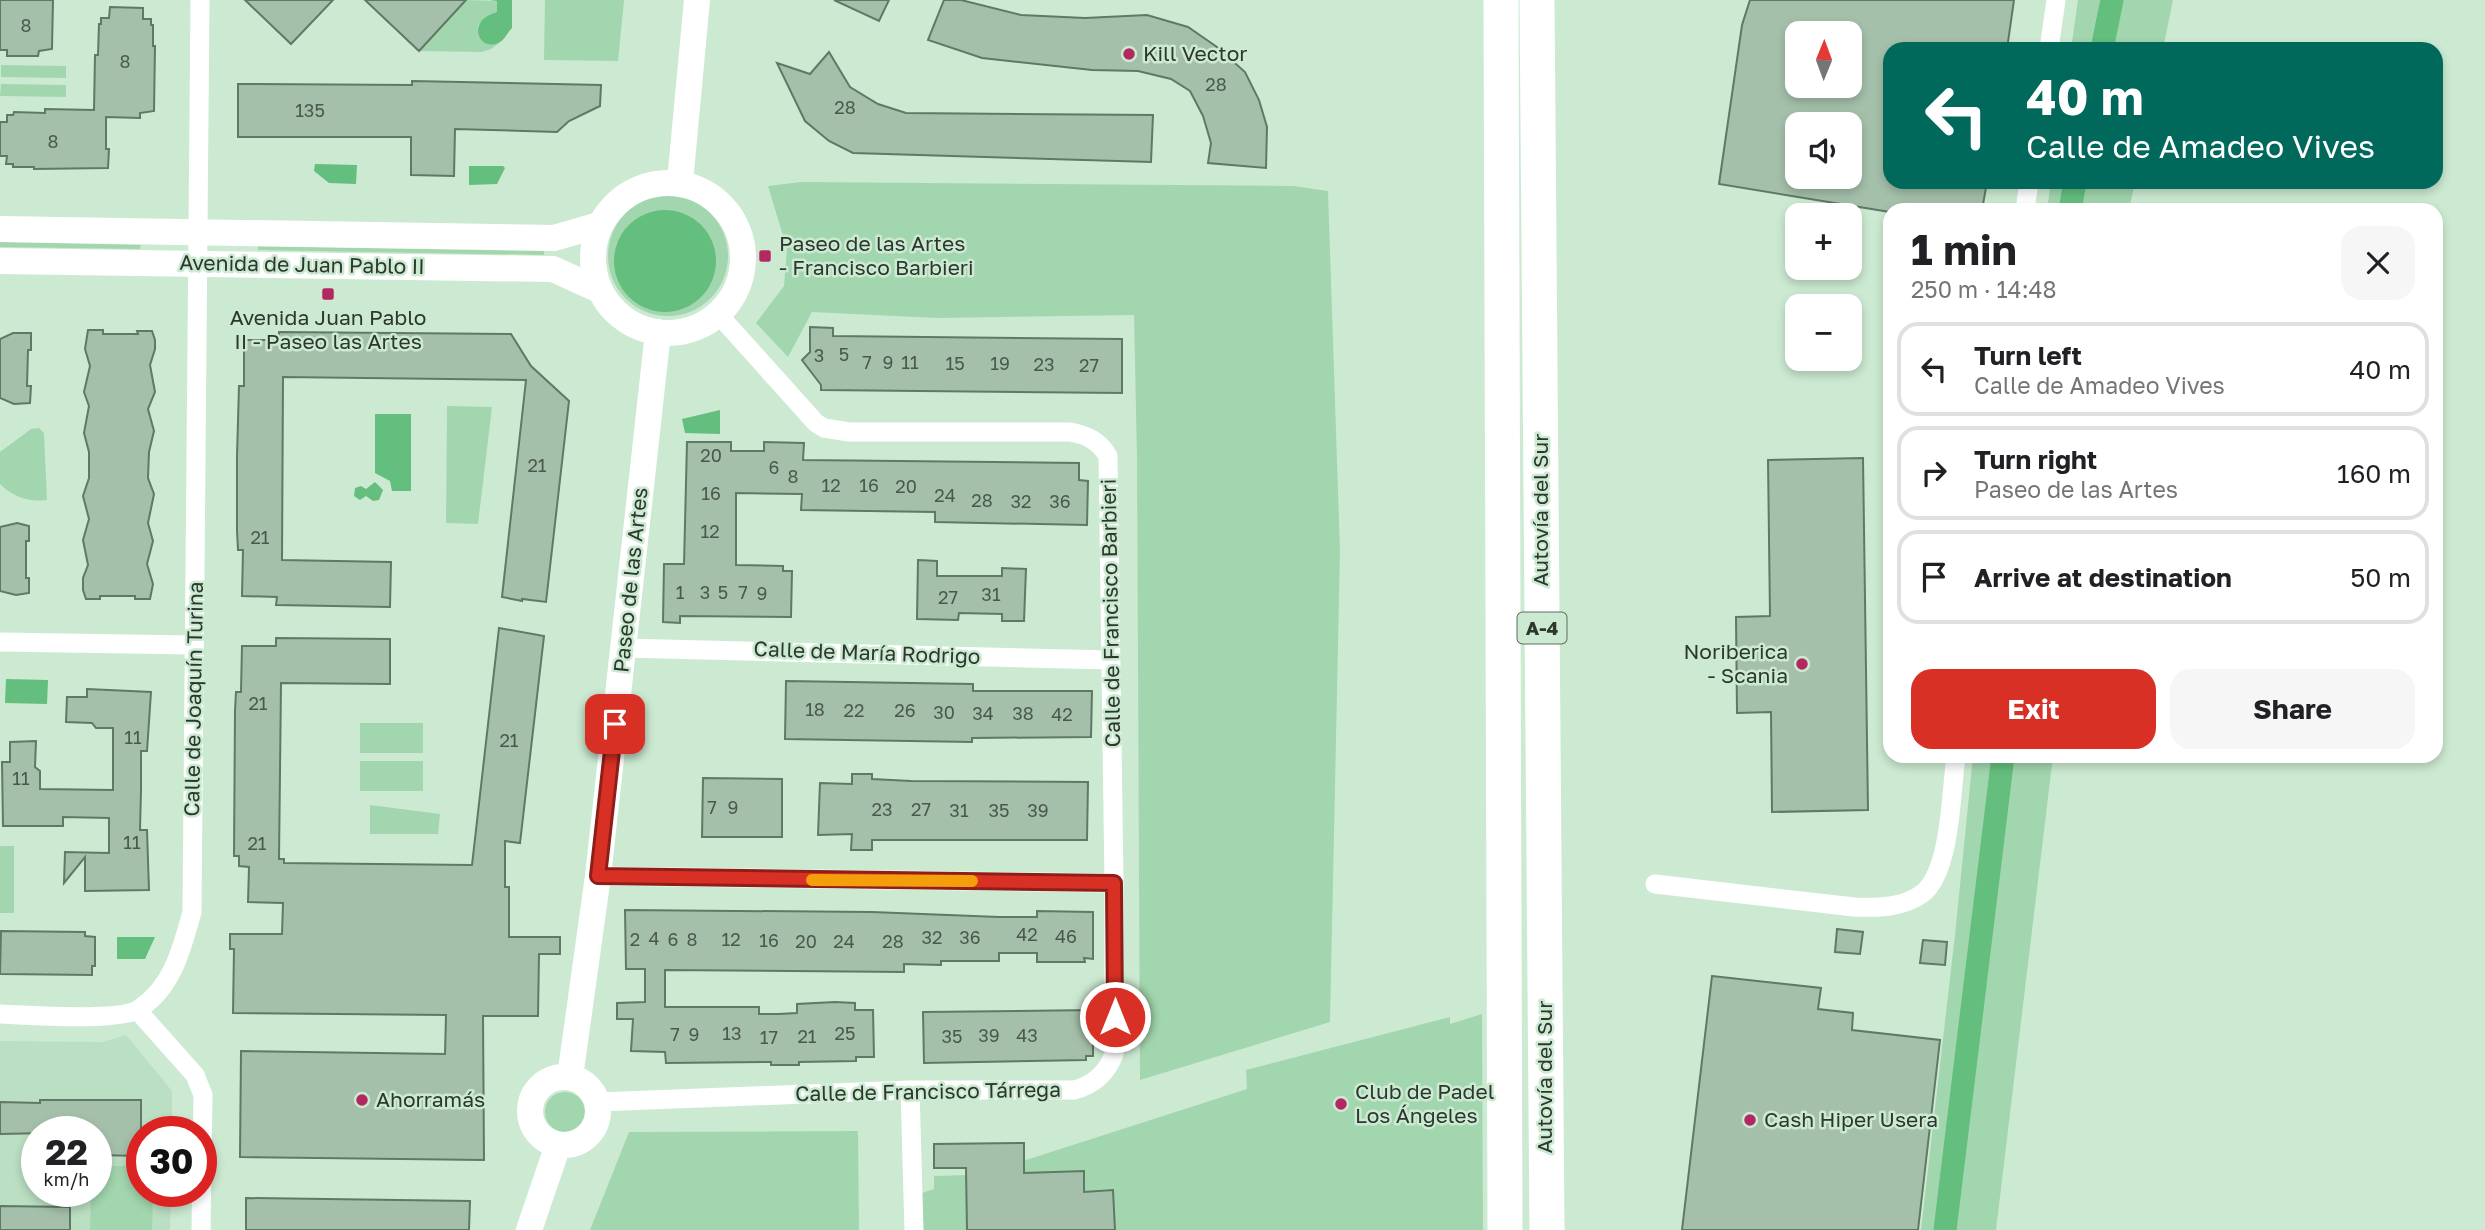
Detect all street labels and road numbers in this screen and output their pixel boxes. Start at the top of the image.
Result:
street label: Avenida de Juan Pablo II [179,249,425,279]
street label: Autovía del Sur [1527,434,1553,586]
street label: Calle de Francisco Barbieri [1095,479,1125,748]
street label: Paseo de las Artes [607,486,653,674]
street label: Calle de Joaquín Turina [178,581,208,817]
road number: A-4 [1518,612,1566,643]
street label: Calle de María Rodrigo [753,635,981,669]
street label: Autovía del Sur [1531,1001,1557,1153]
street label: Calle de Francisco Tárrega [795,1076,1061,1106]

